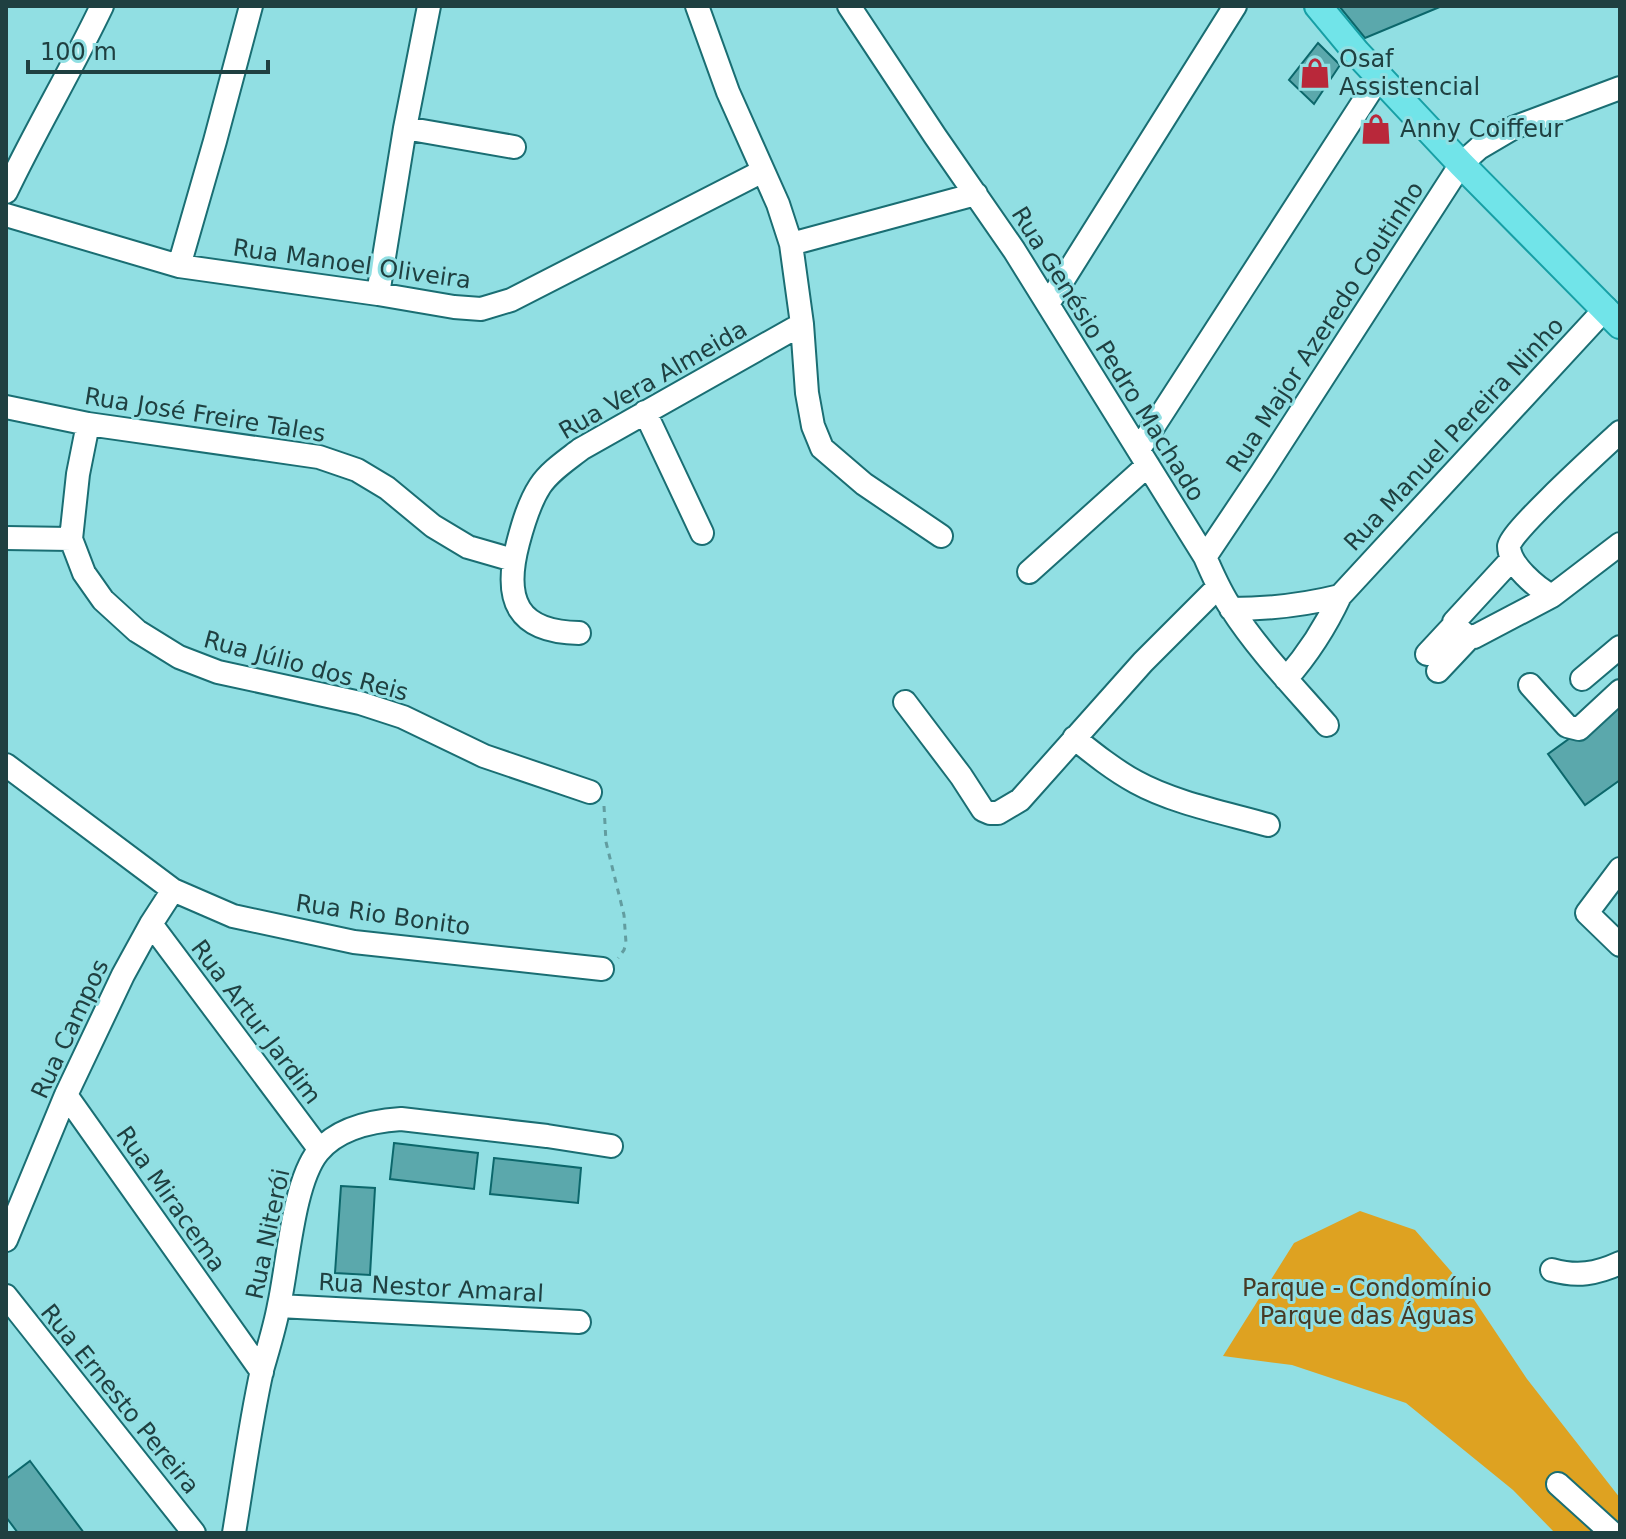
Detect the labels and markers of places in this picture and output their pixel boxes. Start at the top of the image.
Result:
place label: Osaf Assistencial [1339,45,1480,101]
shop icon: Osaf Assistencial [1298,56,1332,90]
shop icon: Anny Coiffeur [1359,112,1393,146]
place label: Anny Coiffeur [1400,115,1563,143]

